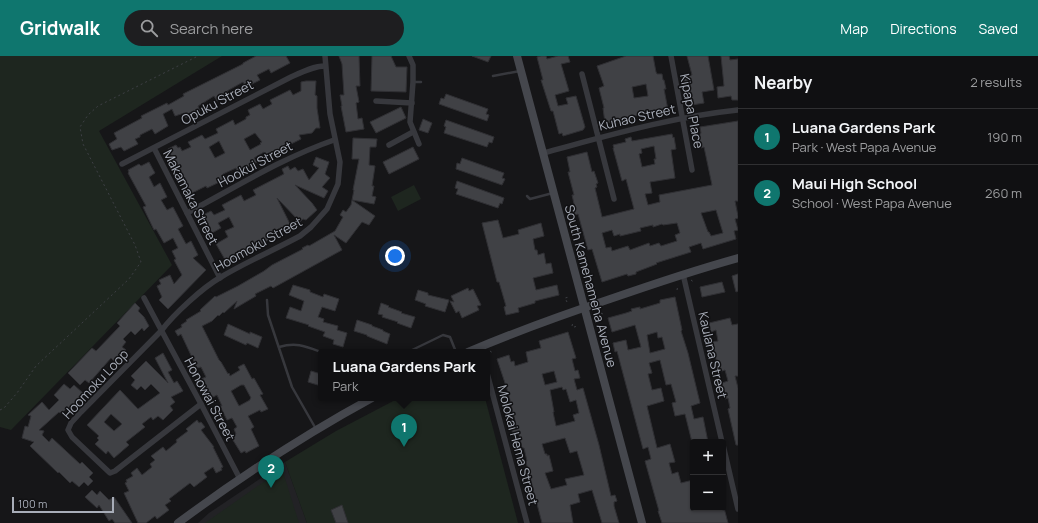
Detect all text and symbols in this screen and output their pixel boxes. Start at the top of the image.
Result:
search box [124,10,404,46]
text: Gridwalk [20,15,100,41]
icon: search [138,17,160,39]
text: Search here [170,18,253,39]
text: Map [840,19,868,38]
text: Directions [890,19,957,38]
text: Saved [979,19,1018,38]
text: Nearby [754,71,812,94]
street label: Kipapa Place [676,72,708,150]
text: 2 results [970,73,1022,91]
street label: Opuku Street [178,75,256,129]
street label: Kuhao Street [597,99,677,135]
text: Luana Gardens Park [792,117,935,138]
text: 1 [764,128,770,146]
text: 190 m [987,128,1022,146]
street label: Hookui Street [214,137,296,191]
text: Park · West Papa Avenue [792,138,936,156]
street label: Makamaka Street [159,146,223,248]
text: Maui High School [792,173,917,194]
text: 2 [763,184,771,202]
text: 260 m [985,184,1022,202]
text: School · West Papa Avenue [792,194,952,212]
street label: South Kamehameha Avenue [561,203,622,370]
street label: Hoomoku Street [211,212,305,276]
your location [385,246,405,266]
street label: Kaulana Street [694,310,732,400]
street label: Hoomoku Loop [58,345,132,423]
popup [318,349,490,401]
street label: Honowai Street [180,354,240,444]
text: Luana Gardens Park [332,356,476,377]
text: Park [332,377,358,395]
street label: Molokai Hema Street [493,383,543,507]
pin: 1 [391,414,417,447]
map controls [690,439,726,511]
button: + [690,439,726,475]
pin: 2 [258,455,284,488]
button: − [690,475,726,511]
scale bar [12,495,114,514]
text: 100 m [18,496,47,511]

